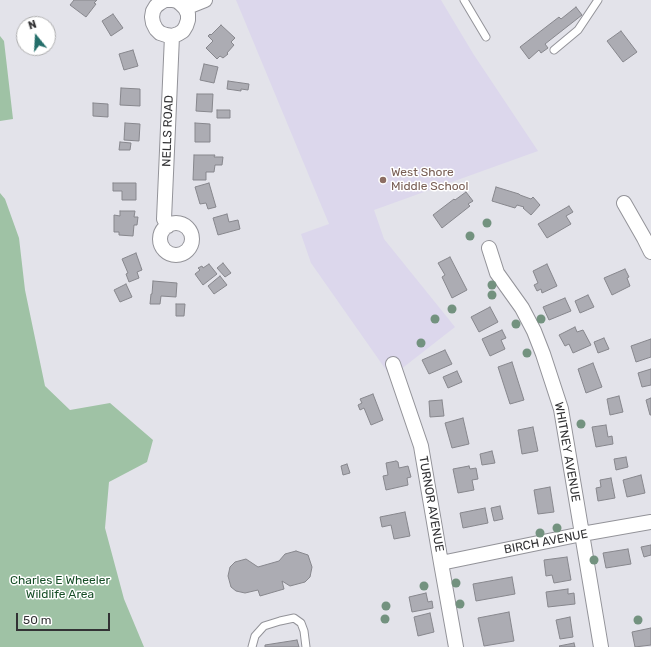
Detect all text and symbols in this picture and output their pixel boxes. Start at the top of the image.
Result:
north arrow [16,16,56,56]
text: N [27,18,38,32]
street label: NELLS ROAD [160,95,176,167]
place label: West Shore Middle School [391,166,468,194]
marker: West Shore Middle School [378,175,388,185]
street label: WHITNEY AVENUE [551,401,583,503]
street label: TURNOR AVENUE [415,455,447,553]
street label: BIRCH AVENUE [503,527,589,557]
park label: Charles E Wheeler Wildlife Area [10,574,110,602]
scale bar [18,605,112,631]
text: 50 m [23,613,51,627]

